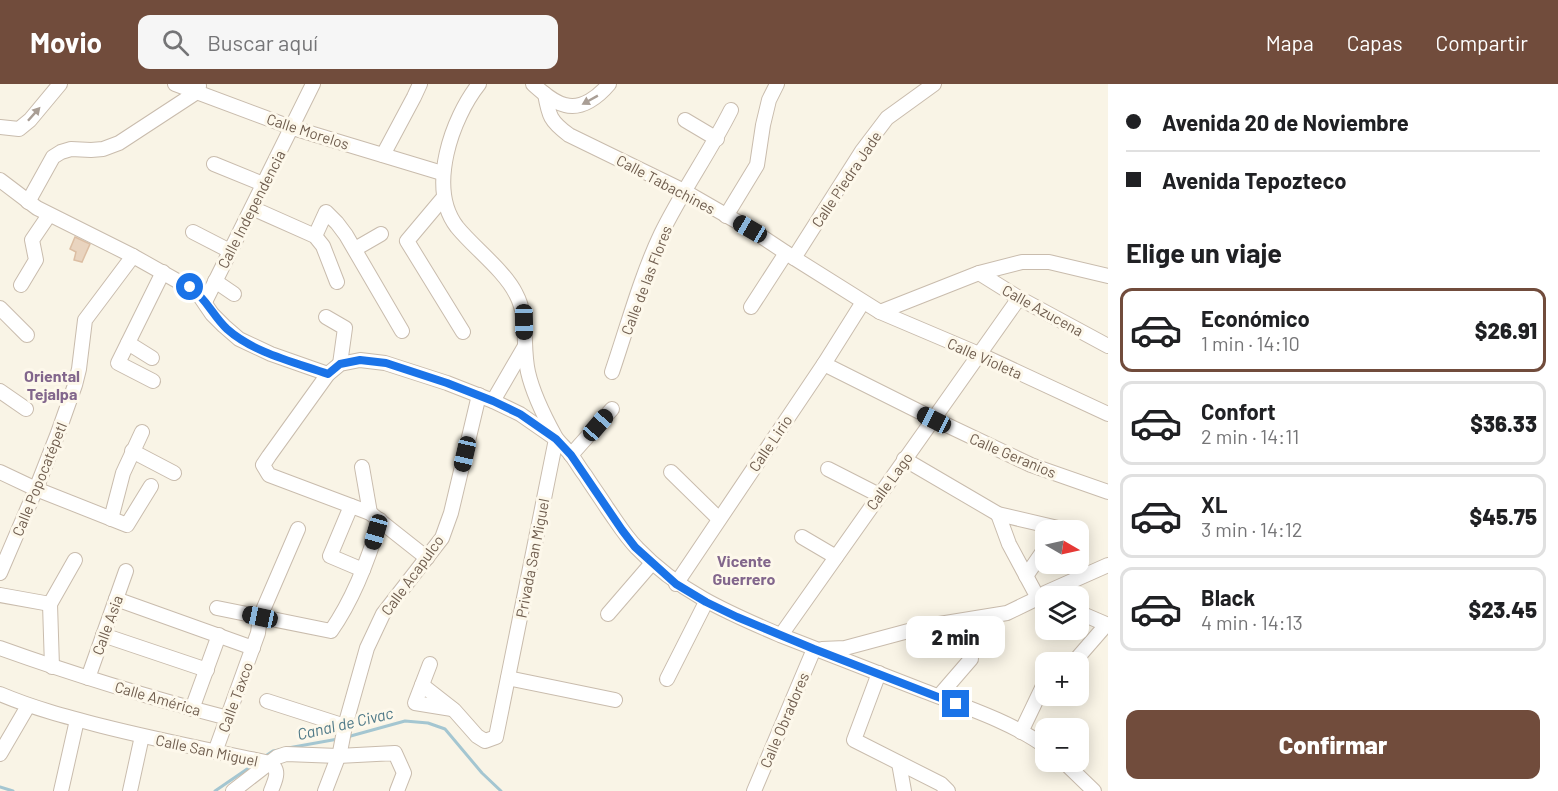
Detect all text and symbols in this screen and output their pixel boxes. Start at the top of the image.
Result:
search box [138,15,558,69]
text: Movio [30,25,102,59]
icon: search [159,26,192,59]
text: Buscar aquí [207,29,318,55]
text: Mapa [1266,30,1314,55]
text: Capas [1347,30,1403,55]
text: Compartir [1436,30,1528,55]
one-way arrow [581,95,598,105]
one-way arrow [27,107,41,122]
street label: Calle Morelos [264,109,352,153]
text: Avenida 20 de Noviembre [1162,109,1409,135]
street label: Calle Piedra Jade [807,128,885,230]
street label: Calle Independencia [213,147,289,271]
street label: Calle Tabachines [614,150,718,218]
text: Avenida Tepozteco [1162,167,1346,193]
car [730,212,770,246]
street label: Calle de las Flores [617,223,675,337]
text: Elige un viaje [1126,236,1282,268]
route start [176,273,203,300]
street label: Calle Azucena [999,280,1087,340]
icon: car [1129,303,1183,357]
car [515,304,533,340]
text: Económico [1201,305,1310,331]
text: $26.91 [1475,317,1537,343]
text: 1 min · 14:10 [1201,331,1300,355]
street label: Calle Violeta [945,334,1025,382]
district label: Oriental Tejalpa [24,366,80,403]
icon: car [1129,396,1183,450]
text: Confort [1201,398,1276,424]
car [914,404,954,436]
car [579,406,617,444]
text: $36.33 [1470,410,1537,436]
street label: Calle Lirio [745,411,795,475]
street label: Calle Popocatépetl [8,419,70,539]
text: 2 min · 14:11 [1201,424,1299,448]
street label: Calle Geranios [967,429,1059,481]
car [452,434,478,474]
street label: Calle Lago [862,449,916,513]
icon: car [1129,489,1183,543]
text: XL [1201,491,1227,517]
street label: Privada San Miguel [512,497,552,619]
text: $45.75 [1470,503,1537,529]
car [362,512,390,552]
text: 3 min · 14:12 [1201,517,1302,541]
north arrow [1035,520,1089,574]
map controls [1035,520,1089,772]
street label: Calle Acapulco [377,531,447,619]
district label: Vicente Guerrero [713,551,776,588]
icon: car [1129,582,1183,636]
text: Black [1201,584,1255,610]
button: layers [1035,586,1089,640]
street label: Calle Asia [88,593,126,657]
text: $23.45 [1469,596,1537,622]
car [241,604,279,630]
text: 4 min · 14:13 [1201,610,1303,634]
callout: 2 min [906,617,1006,659]
text: 2 min [931,625,980,649]
button: + [1035,652,1089,706]
street label: Calle Taxco [214,659,256,735]
street label: Calle Obradores [756,670,812,770]
street label: Calle América [113,677,203,719]
route end [942,690,969,717]
water label: Canal de Civac [295,703,395,743]
button: Confirmar [1126,710,1540,779]
button: − [1035,718,1089,772]
street label: Calle San Miguel [154,730,260,770]

